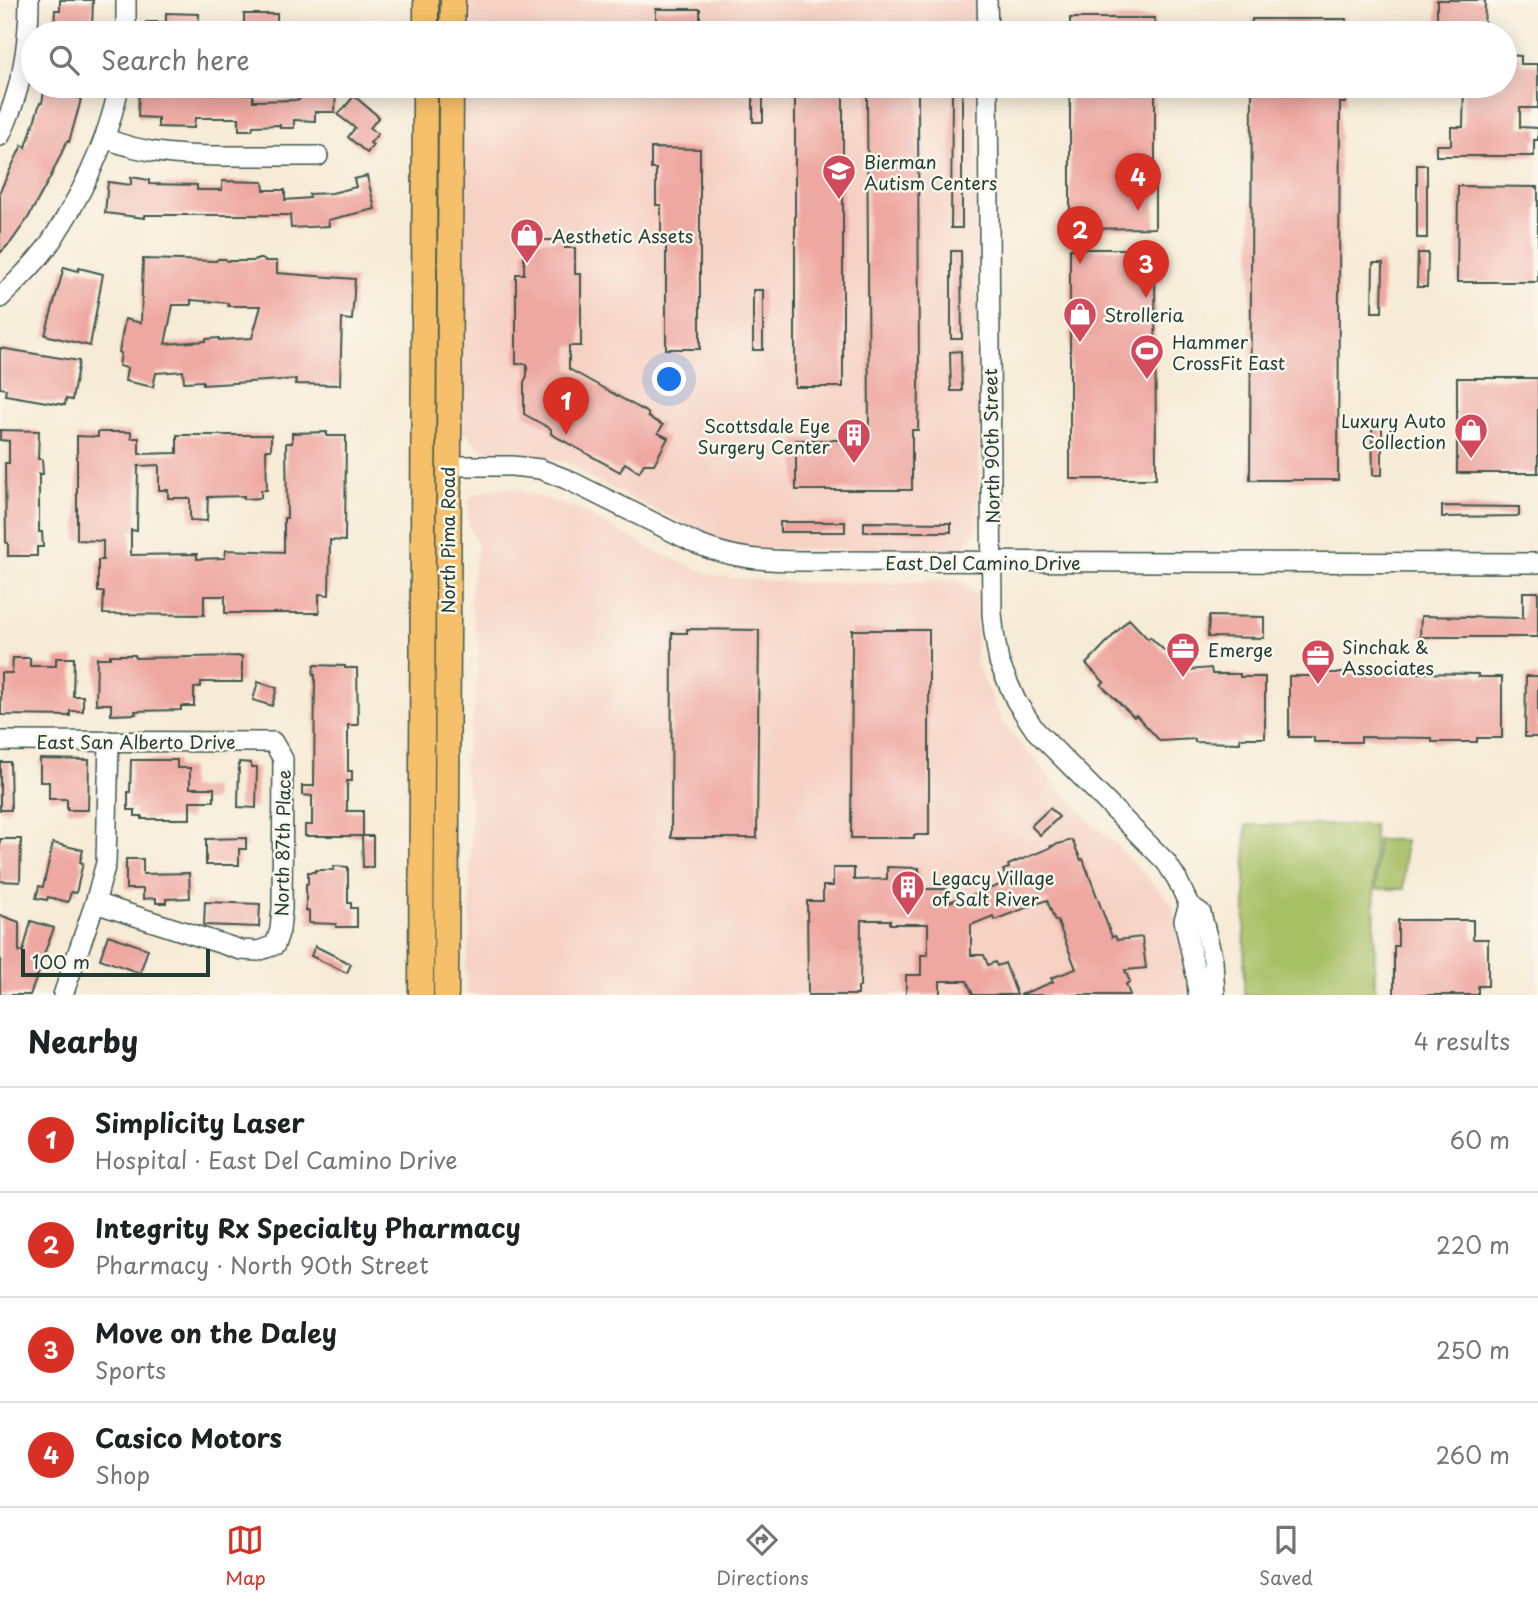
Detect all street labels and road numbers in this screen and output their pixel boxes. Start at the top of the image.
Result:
street label: North 90th Street [976,368,1006,524]
street label: North Pima Road [434,467,461,613]
street label: East Del Camino Drive [885,549,1081,576]
street label: East San Alberto Drive [36,728,236,755]
street label: North 87th Place [267,769,297,917]

